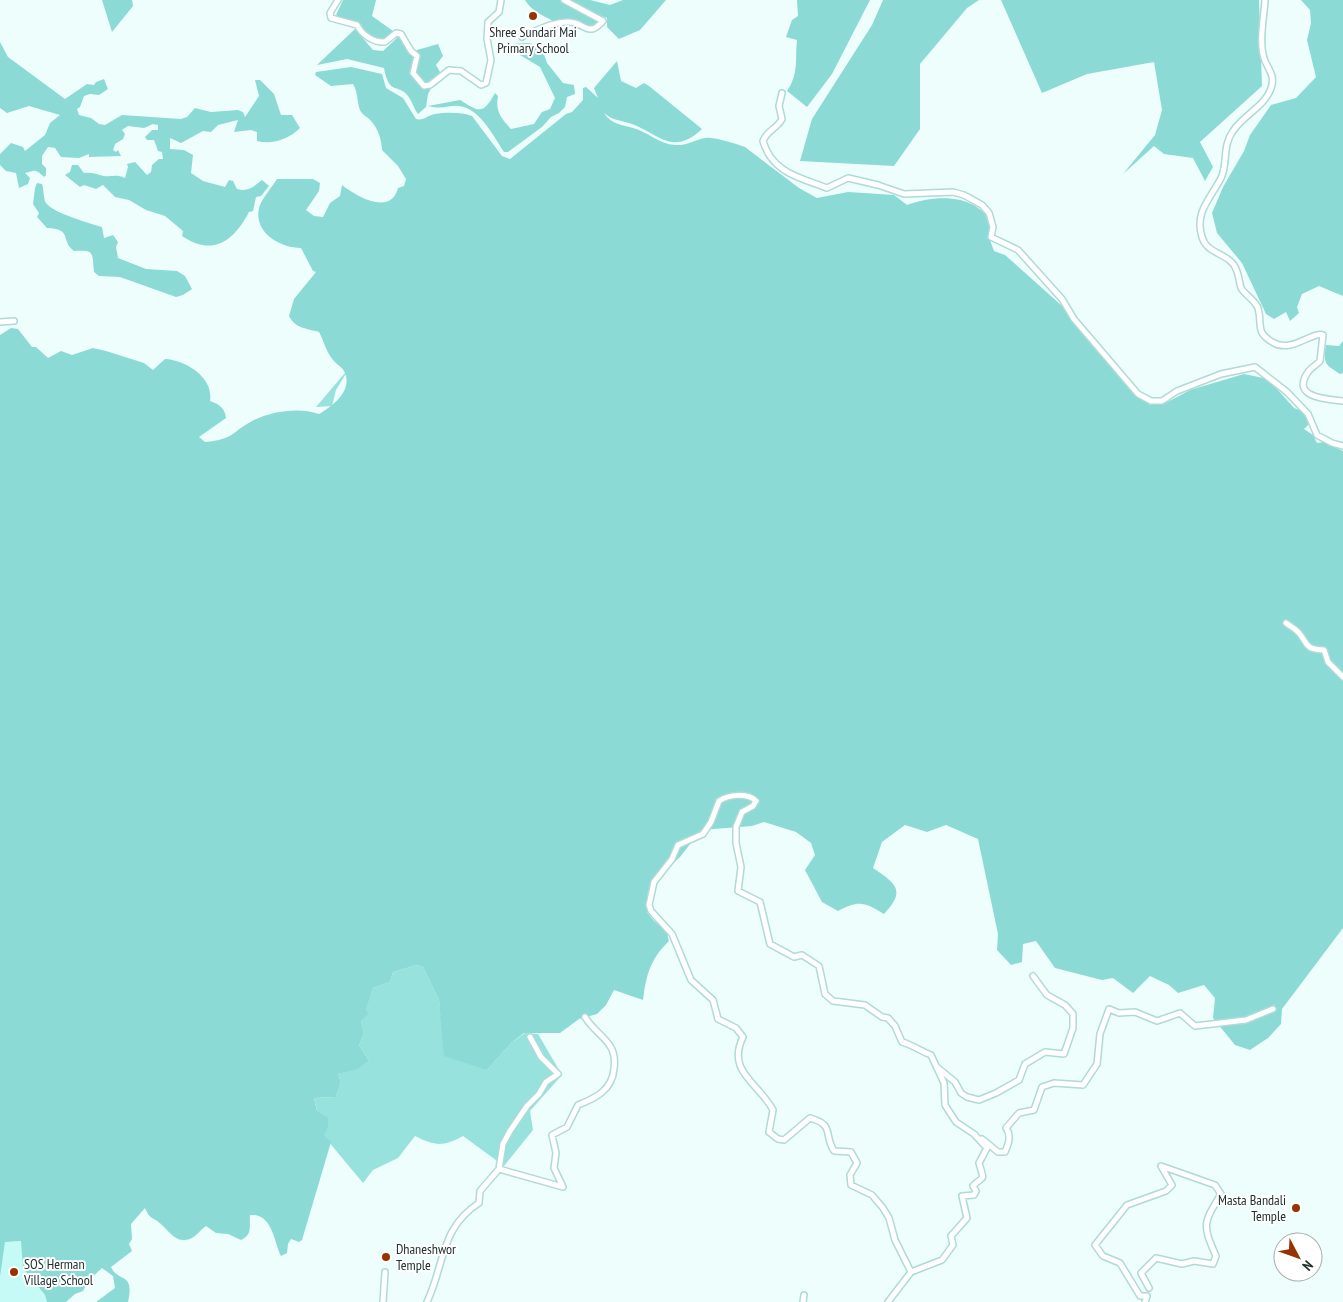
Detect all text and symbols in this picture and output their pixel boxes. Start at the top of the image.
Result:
marker: Shree Sundari Mai Primary School [527,10,539,22]
place label: Shree Sundari Mai Primary School [489,23,577,57]
place label: Masta Bandali Temple [1218,1191,1286,1225]
marker: Masta Bandali Temple [1290,1202,1302,1214]
north arrow [1273,1232,1323,1282]
place label: Dhaneshwor Temple [396,1240,456,1274]
marker: Dhaneshwor Temple [380,1251,392,1263]
place label: SOS Herman Village School [23,1255,94,1289]
text: N [1299,1257,1317,1274]
marker: SOS Herman Village School [8,1266,20,1278]

